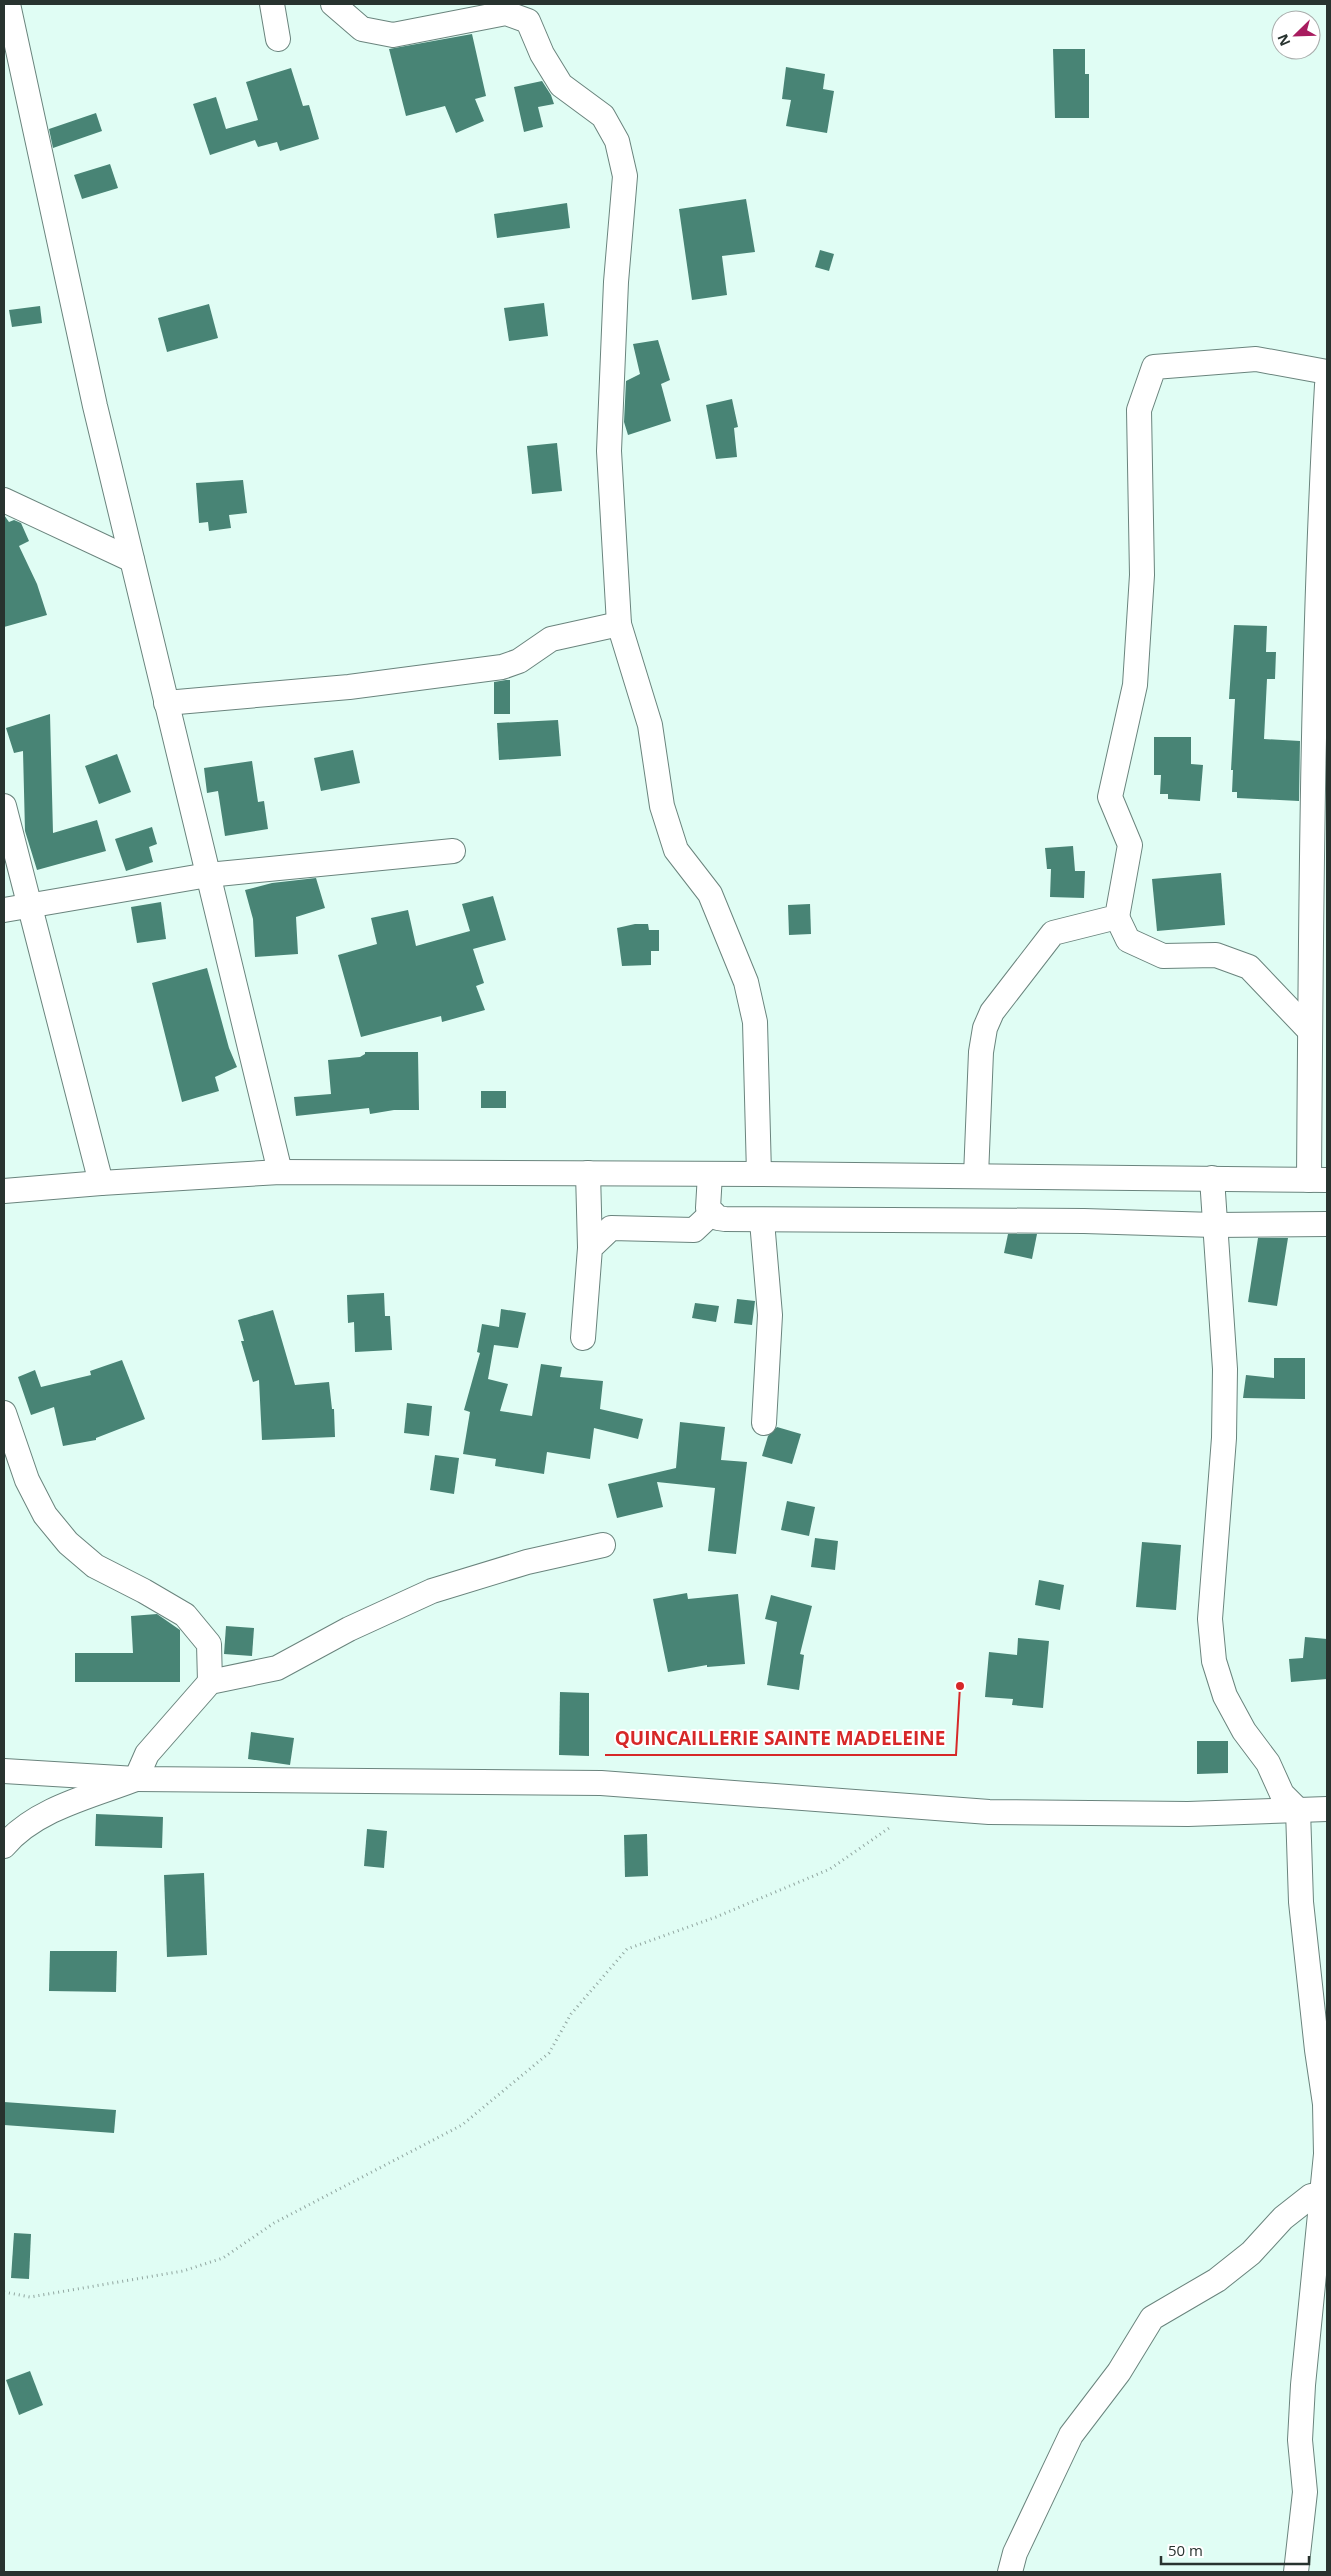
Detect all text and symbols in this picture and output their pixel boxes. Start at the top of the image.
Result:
north arrow [1271,10,1321,60]
text: N [1273,31,1295,49]
callout: QUINCAILLERIE SAINTE MADELEINE [605,1721,956,1755]
text: QUINCAILLERIE SAINTE MADELEINE [615,1725,945,1751]
scale bar [1161,2534,1308,2566]
text: 50 m [1168,2540,1203,2560]

